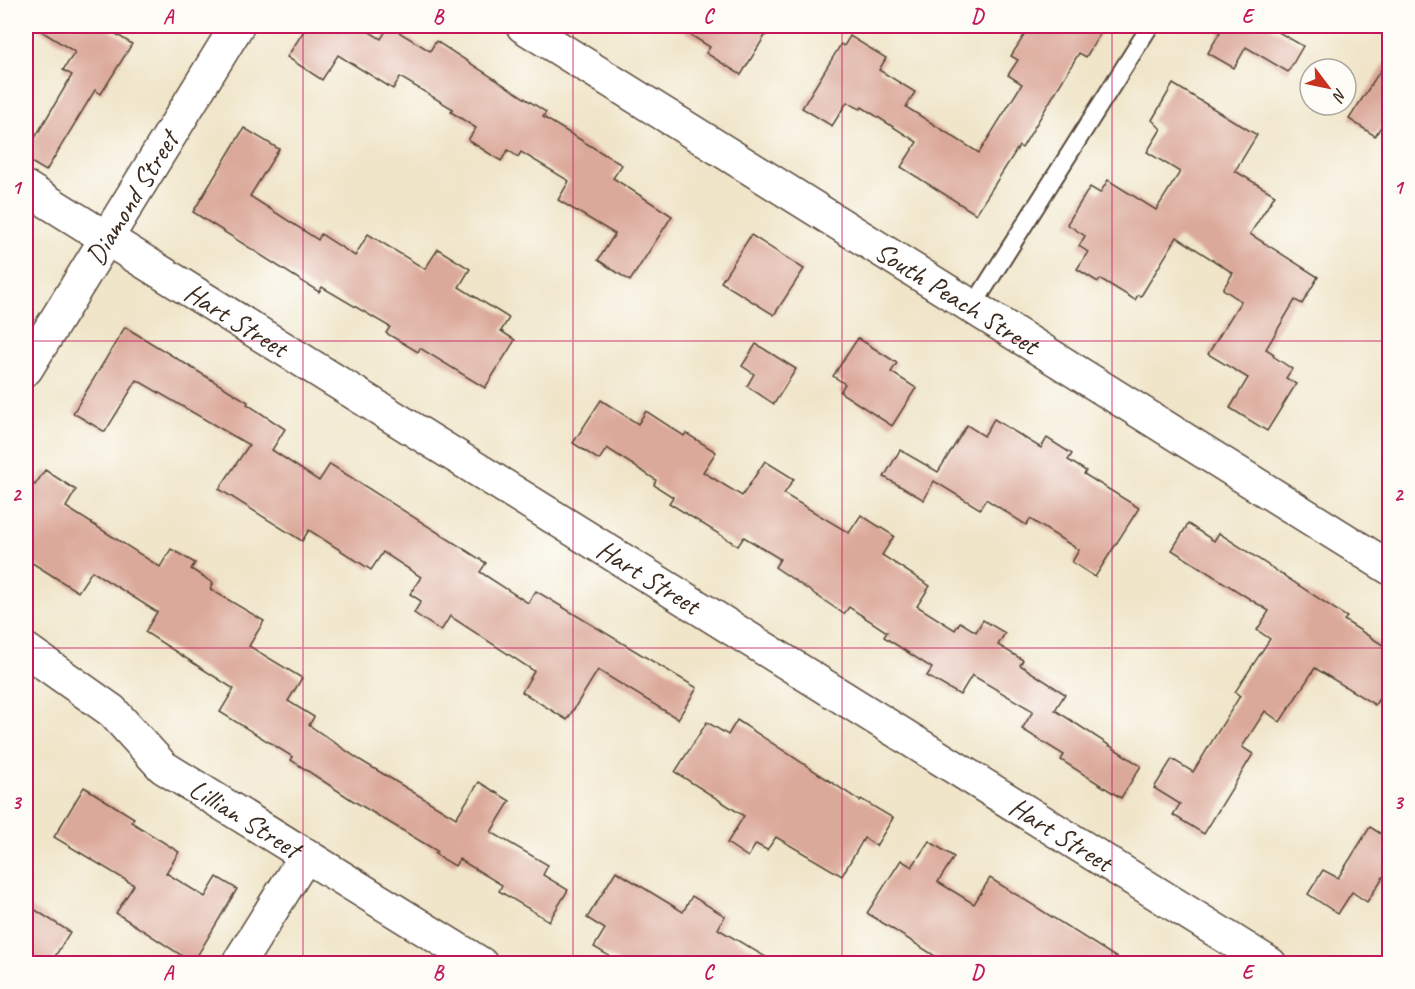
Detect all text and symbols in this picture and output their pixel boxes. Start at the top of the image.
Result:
text: A [163,4,175,29]
text: B [433,4,445,29]
text: C [703,4,715,29]
text: D [971,4,985,29]
text: E [1242,4,1256,29]
north arrow [1298,57,1358,117]
text: N [1327,85,1351,107]
street label: Diamond Street [77,122,187,271]
text: 1 [12,175,23,200]
text: 1 [1394,175,1405,200]
street label: South Peach Street [869,233,1048,363]
street label: Hart Street [179,274,297,366]
text: 2 [12,482,23,507]
text: 2 [1394,482,1405,507]
street label: Hart Street [591,531,709,623]
street label: Lillian Street [183,770,310,868]
street label: Hart Street [1003,789,1121,880]
text: 3 [12,790,23,815]
text: 3 [1394,790,1405,815]
text: A [163,960,175,985]
text: B [433,960,445,985]
text: C [703,960,715,985]
text: D [971,960,985,985]
text: E [1242,960,1256,985]

